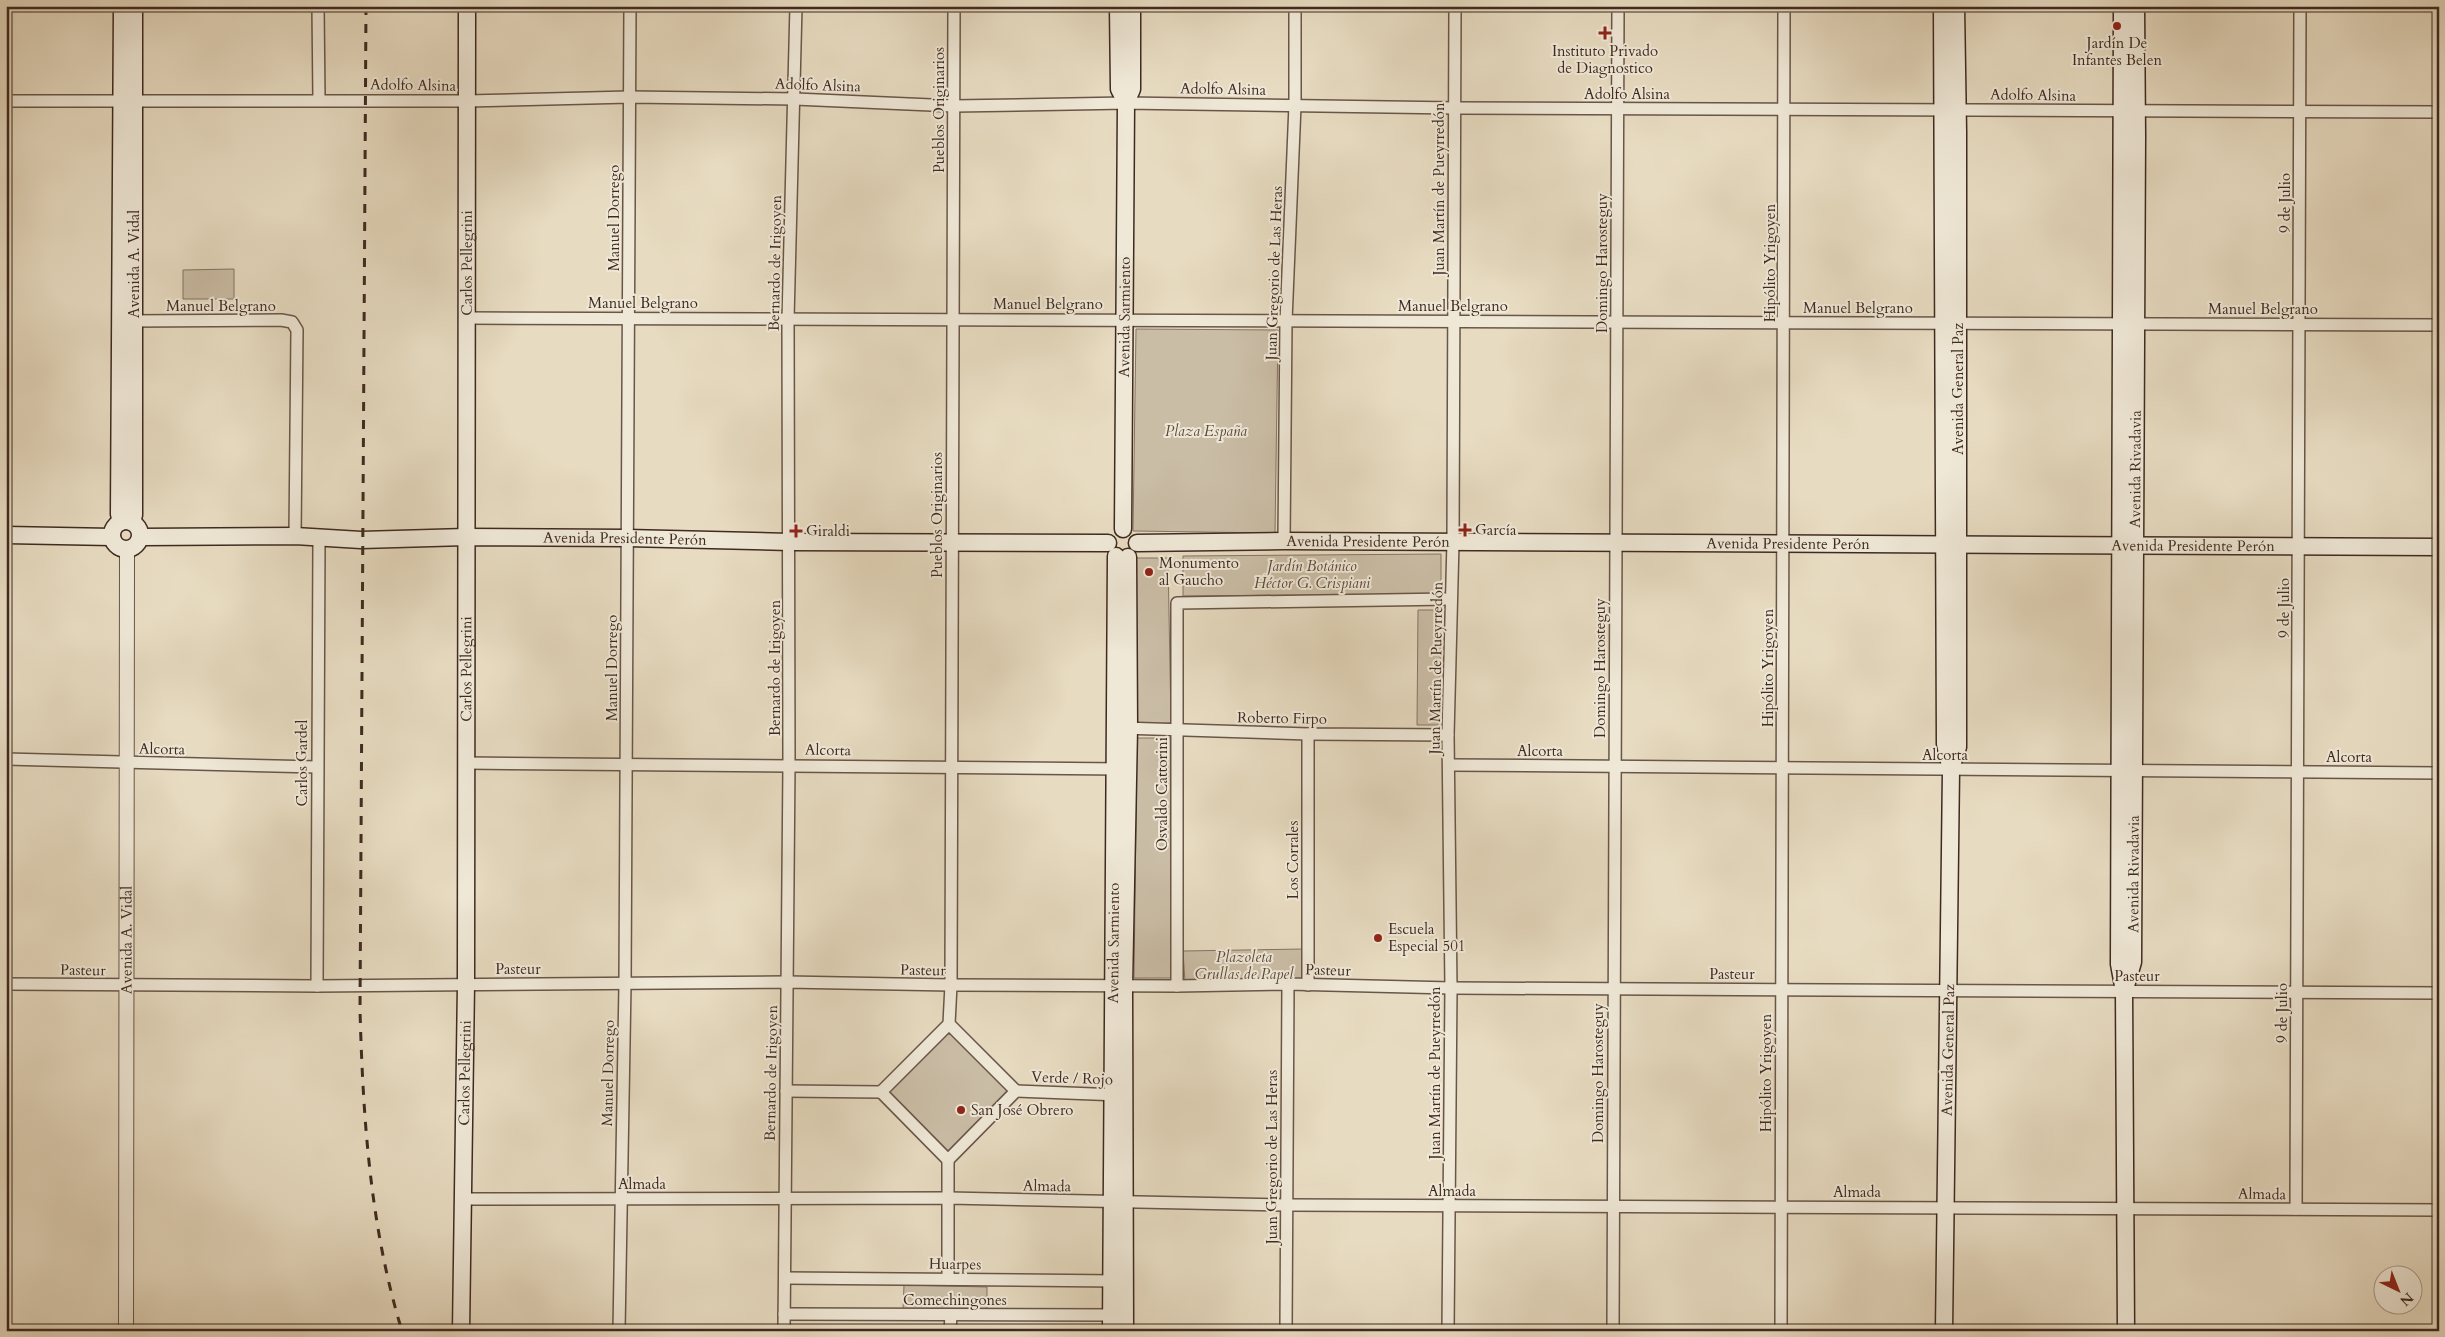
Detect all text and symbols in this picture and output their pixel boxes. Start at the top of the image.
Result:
marker: Jardín De Infantes Belen [2111,20,2123,32]
marker: Instituto Privado de Diagnostico [1598,26,1612,40]
place label: Jardín De Infantes Belen [2072,33,2162,70]
place label: Instituto Privado de Diagnostico [1552,41,1658,78]
street label: Pueblos Originarios [929,47,949,173]
street label: Adolfo Alsina [370,74,457,96]
street label: Adolfo Alsina [775,74,862,97]
street label: Adolfo Alsina [1180,78,1267,100]
street label: Adolfo Alsina [1584,84,1671,104]
street label: Adolfo Alsina [1990,84,2077,106]
street label: Juan Martín de Pueyrredón [1429,102,1449,277]
street label: Manuel Dorrego [604,165,624,271]
street label: 9 de Julio [2275,173,2295,233]
street label: Juan Gregorio de Las Heras [1261,185,1287,363]
street label: Domingo Harosteguy [1592,193,1612,333]
street label: Bernardo de Irigoyen [764,194,786,331]
street label: Hipólito Yrigoyen [1760,203,1780,322]
street label: Avenida A. Vidal [124,210,144,318]
street label: Carlos Pellegrini [457,210,477,316]
street label: Avenida Sarmiento [1114,256,1135,378]
street label: Manuel Belgrano [588,293,698,313]
street label: Manuel Belgrano [993,294,1103,314]
street label: Manuel Belgrano [166,296,276,316]
street label: Manuel Belgrano [1398,296,1508,316]
street label: Manuel Belgrano [1803,298,1913,318]
street label: Manuel Belgrano [2208,299,2318,319]
street label: Avenida General Paz [1948,323,1968,455]
street label: Avenida Rivadavia [2125,410,2146,528]
park label: Plaza España [1165,421,1247,441]
street label: Pueblos Originarios [927,452,947,578]
place label: García [1475,520,1517,540]
place label: Giraldi [806,521,850,541]
marker: García [1459,524,1471,536]
marker: Giraldi [790,525,802,537]
street label: Avenida Presidente Perón [543,527,707,550]
street label: Avenida Presidente Perón [1286,531,1450,552]
street label: Avenida Presidente Perón [1706,533,1870,554]
street label: Avenida Presidente Perón [2111,535,2275,556]
place label: Monumento al Gaucho [1159,553,1239,590]
park label: Jardín Botánico Héctor G. Crispiani [1254,556,1371,593]
marker: Monumento al Gaucho [1143,566,1155,578]
street label: 9 de Julio [2274,578,2294,638]
street label: Juan Martín de Pueyrredón [1424,581,1448,757]
street label: Domingo Harosteguy [1590,598,1610,738]
street label: Bernardo de Irigoyen [765,599,785,736]
street label: Hipólito Yrigoyen [1758,608,1778,727]
street label: Manuel Dorrego [602,615,622,721]
street label: Carlos Pellegrini [456,616,476,722]
street label: Roberto Firpo [1237,707,1327,729]
street label: Carlos Gardel [292,719,312,806]
street label: Osvaldo Cattorini [1152,737,1172,851]
street label: Alcorta [139,739,186,759]
street label: Alcorta [805,740,852,760]
street label: Alcorta [1517,741,1564,761]
street label: Alcorta [1922,745,1969,765]
street label: Alcorta [2326,747,2373,767]
street label: Avenida Rivadavia [2123,815,2144,933]
street label: Los Corrales [1283,821,1303,899]
street label: Avenida Sarmiento [1103,882,1124,1004]
street label: Avenida A. Vidal [116,886,137,994]
place label: Escuela Especial 501 [1388,919,1466,956]
marker: Escuela Especial 501 [1372,932,1384,944]
park label: Plazoleta Grullas de Papel [1195,947,1294,984]
street label: Pasteur [495,959,541,979]
street label: Pasteur [1305,959,1352,981]
street label: Pasteur [60,960,107,980]
street label: Pasteur [900,960,947,980]
street label: Pasteur [1709,964,1755,984]
street label: Pasteur [2114,966,2160,986]
street label: Avenida General Paz [1937,983,1959,1116]
street label: 9 de Julio [2272,983,2292,1043]
street label: Juan Martín de Pueyrredón [1425,986,1445,1161]
street label: Domingo Harosteguy [1588,1003,1608,1143]
street label: Bernardo de Irigoyen [760,1004,782,1141]
street label: Hipólito Yrigoyen [1756,1013,1776,1132]
street label: Carlos Pellegrini [454,1020,475,1126]
street label: Manuel Dorrego [597,1020,619,1126]
street label: Verde / Rojo [1031,1067,1113,1089]
street label: Juan Gregorio de Las Heras [1262,1070,1282,1246]
place label: San José Obrero [971,1100,1073,1120]
marker: San José Obrero [955,1104,967,1116]
street label: Almada [618,1174,667,1194]
street label: Almada [1023,1176,1072,1196]
street label: Almada [1428,1181,1477,1201]
street label: Almada [1833,1182,1882,1202]
street label: Almada [2238,1184,2287,1204]
street label: Huarpes [929,1254,981,1274]
north arrow [2372,1264,2422,1314]
text: N [2396,1288,2417,1310]
street label: Comechingones [903,1290,1007,1310]

